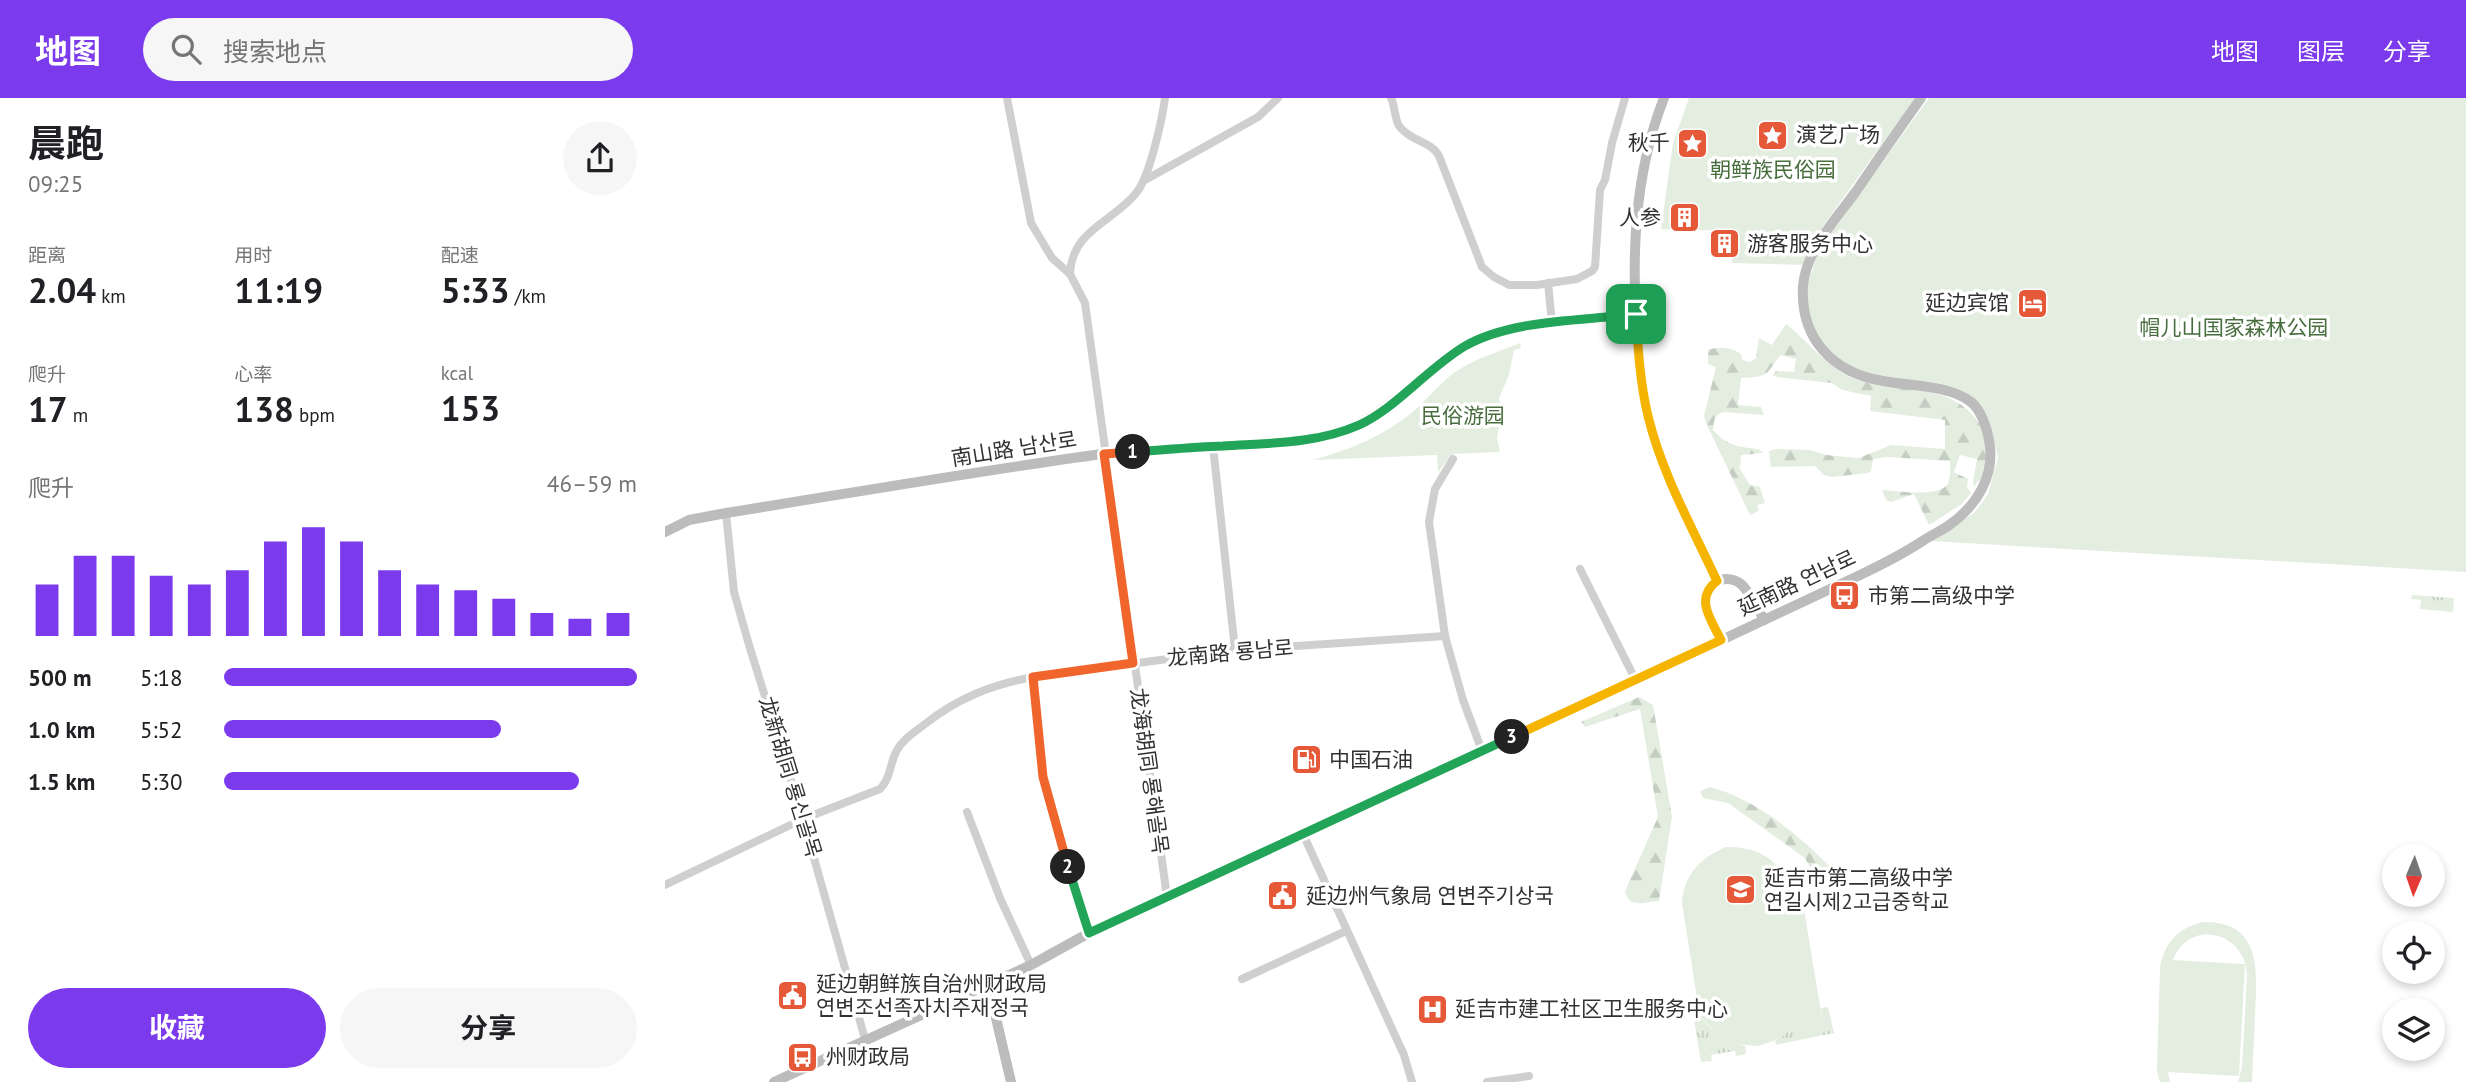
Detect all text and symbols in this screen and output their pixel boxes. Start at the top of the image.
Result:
search box [143,18,633,81]
text: 地图 [35,29,101,72]
icon: search [167,30,205,68]
text: 搜索地点 [223,35,327,68]
text: 地图 [2211,36,2259,67]
text: 图层 [2297,36,2345,67]
text: 分享 [2383,36,2431,67]
text: 晨跑 [28,118,104,167]
place icon: 演艺广场 [1756,118,1790,152]
button: share [563,121,637,195]
place label: 演艺广场 [1796,121,1880,148]
place icon: 秋千 [1676,126,1710,160]
place label: 秋千 [1628,129,1670,156]
park label: 朝鲜族民俗园 [1710,156,1836,183]
text: 09:25 [28,169,83,198]
building icon: 人参 [1667,201,1701,235]
place label: 人参 [1619,204,1661,231]
building icon: 游客服务中心 [1707,227,1741,261]
place label: 游客服务中心 [1747,230,1873,257]
text: 距离 [28,243,66,267]
text: 用时 [234,243,272,267]
text: 配速 [441,243,479,267]
text: 2.04 [28,267,96,313]
text: 11:19 [234,267,323,313]
text: 5:33 [441,267,510,313]
text: km [96,284,126,308]
text: /km [510,284,546,308]
pin [1606,284,1666,344]
hotel icon: 延边宾馆 [2015,286,2049,320]
place label: 延边宾馆 [1925,289,2009,316]
icon: arrive [1617,295,1655,333]
park label: 帽儿山国家森林公园 [2140,314,2329,341]
text: kcal [441,361,473,385]
text: 爬升 [28,362,66,386]
text: 心率 [234,362,272,386]
text: 153 [441,385,500,431]
text: 17 [28,386,68,432]
text: 138 [234,386,294,432]
park label: 民俗游园 [1421,402,1505,429]
text: m [68,403,88,427]
text: bpm [294,403,335,427]
street label: 南山路 남산로 [949,425,1079,472]
pin: 1 [1115,434,1151,470]
text: 1 [1127,439,1138,463]
text: 46–59 m [547,469,637,498]
text: 爬升 [28,473,74,502]
street label: 延南路 연남로 [1734,544,1860,622]
bus stop icon: 市第二高级中学 [1828,579,1862,613]
place label: 市第二高级中学 [1868,582,2015,609]
street label: 龙南路 룡남로 [1166,634,1294,671]
text: 500 m [28,663,91,692]
text: 5:18 [140,663,183,692]
street label: 龙海胡同 룡해골목 [1125,686,1174,855]
street label: 龙新胡同 룡신골목 [753,693,828,861]
text: 1.0 km [28,715,95,744]
text: 5:52 [140,715,183,744]
pin: 3 [1495,720,1529,754]
text: 3 [1506,724,1517,748]
fuel station icon: 中国石油 [1289,743,1323,777]
place label: 中国石油 [1329,746,1413,773]
text: 1.5 km [28,767,95,796]
text: 5:30 [140,767,183,796]
north arrow [2382,844,2445,906]
map controls [2382,844,2445,1061]
pin: 2 [1051,850,1085,884]
text: 2 [1062,854,1073,878]
place label: 延吉市第二高级中学 연길시제2고급중학교 [1764,864,1953,915]
school or university icon: 延吉市第二高级中学 연길시제2고급중학교 [1724,873,1758,907]
public building icon: 延边州气象局 연변주기상국 [1266,879,1300,913]
place label: 延边州气象局 연변주기상국 [1306,882,1554,909]
button: locate [2382,921,2445,984]
place label: 延边朝鲜族自治州财政局 연변조선족자치주재정국 [816,970,1047,1021]
public building icon: 延边朝鲜族自治州财政局 연변조선족자치주재정국 [776,979,810,1013]
button: 收藏 [28,988,326,1068]
button: 分享 [340,988,637,1068]
hospital icon: 延吉市建工社区卫生服务中心 [1415,992,1449,1026]
place label: 延吉市建工社区卫生服务中心 [1455,995,1728,1022]
button: layers [2382,998,2445,1061]
bus stop icon: 州财政局 [786,1040,820,1074]
place label: 州财政局 [826,1043,910,1070]

